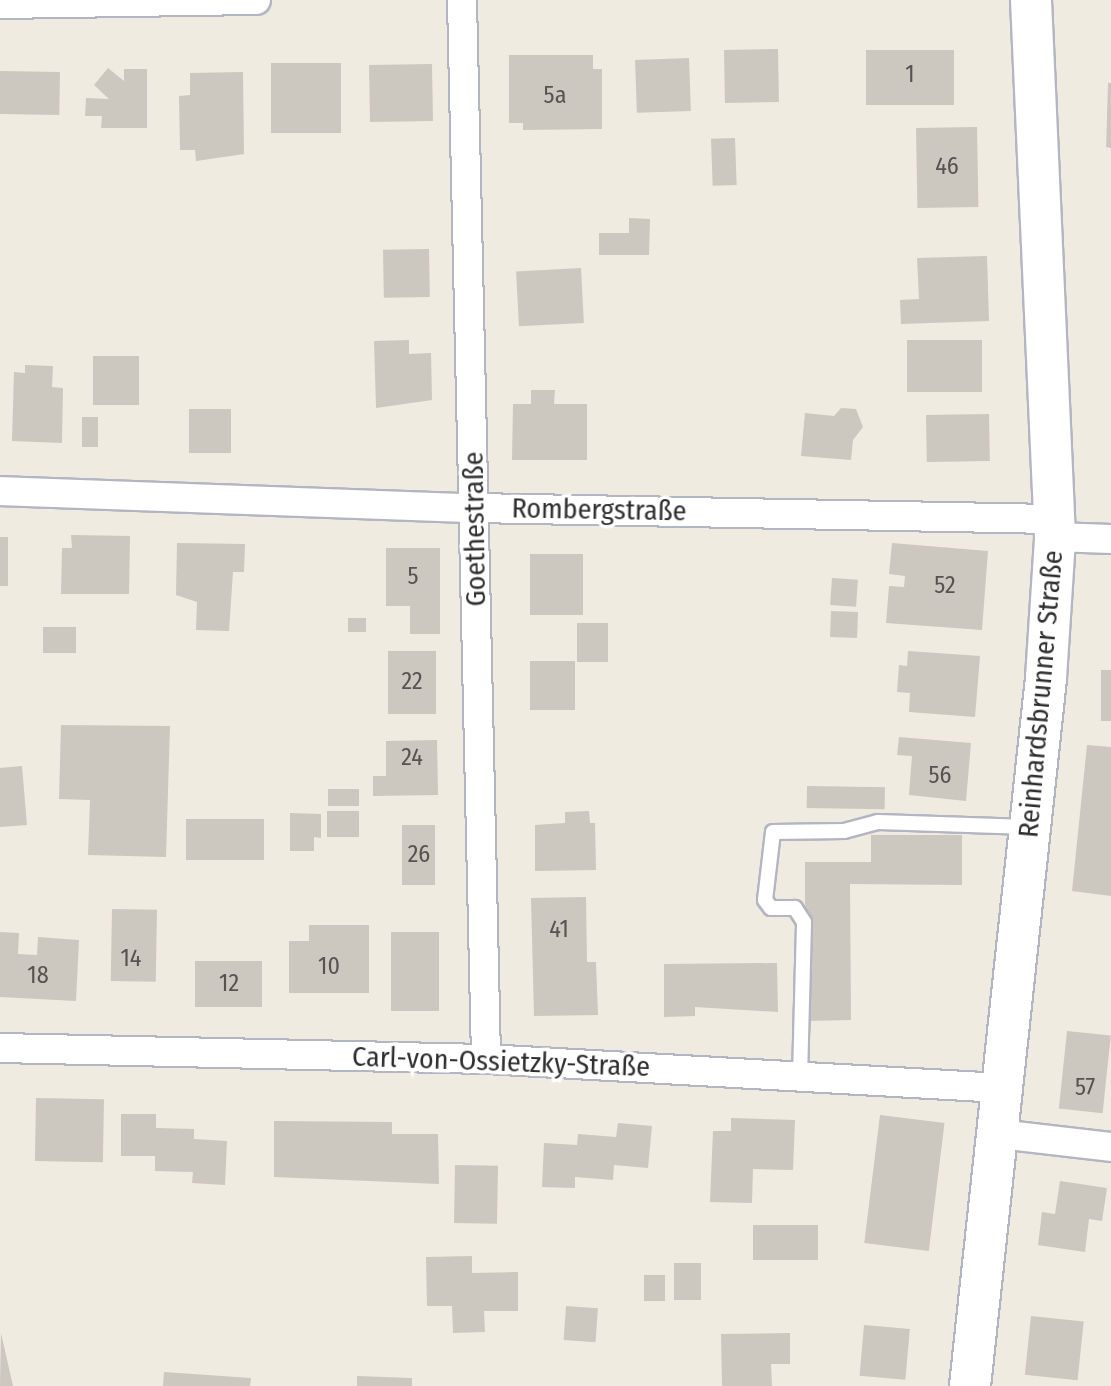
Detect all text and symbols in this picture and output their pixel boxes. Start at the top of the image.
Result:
house number: 1 [905,61,915,89]
house number: 5a [544,82,566,110]
house number: 46 [935,153,959,181]
street label: Goethestraße [457,451,493,607]
street label: Rombergstraße [511,492,687,528]
street label: Reinhardsbrunner Straße [1012,549,1070,839]
house number: 5 [407,563,419,591]
house number: 52 [934,572,956,600]
house number: 22 [401,668,423,696]
house number: 24 [401,744,423,772]
house number: 56 [929,762,951,790]
house number: 26 [408,841,430,869]
house number: 41 [549,916,569,944]
house number: 14 [121,945,141,973]
house number: 10 [318,953,340,981]
house number: 18 [27,962,49,990]
house number: 12 [219,970,239,998]
street label: Carl-von-Ossietzky-Straße [351,1040,651,1084]
house number: 57 [1075,1074,1095,1102]

